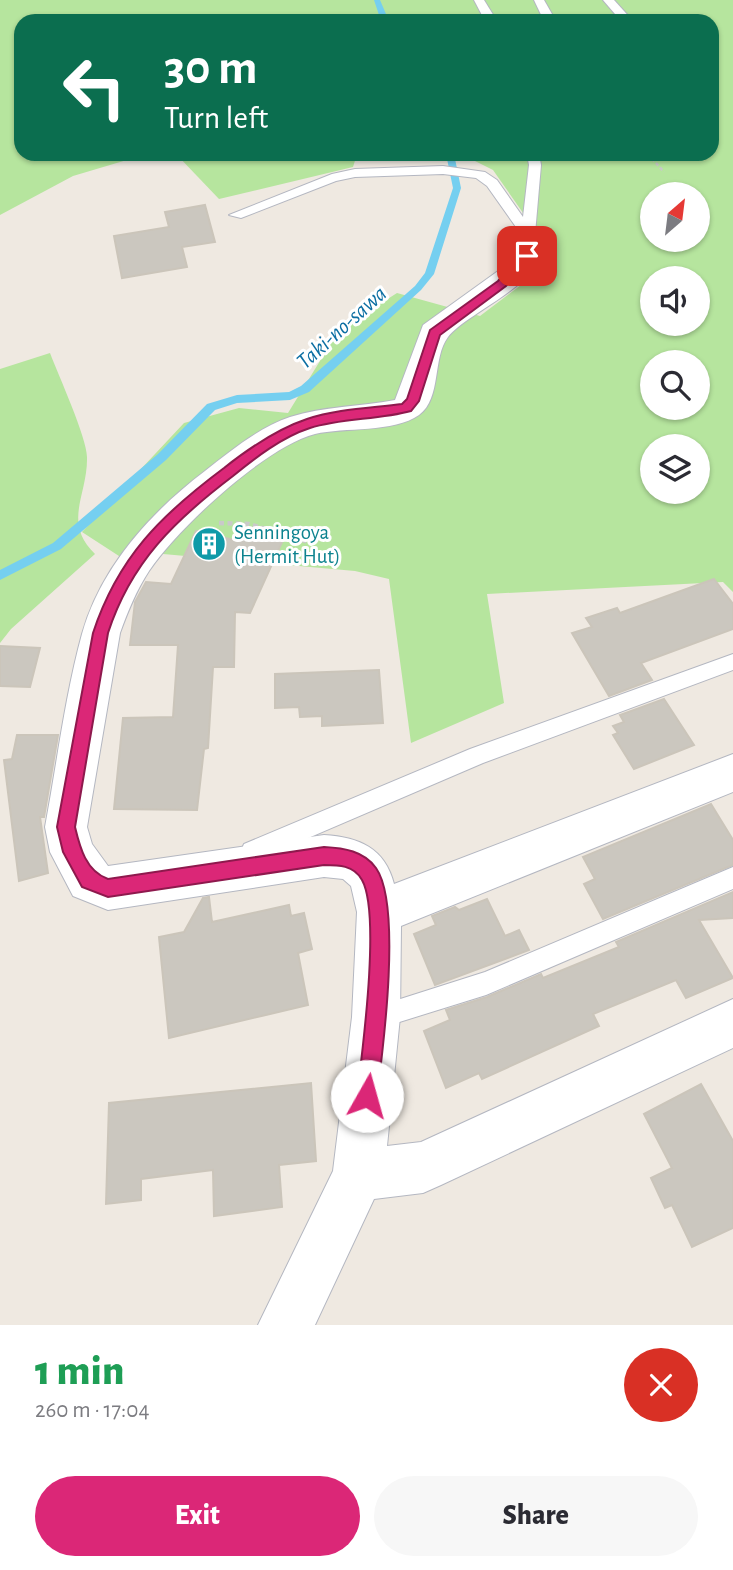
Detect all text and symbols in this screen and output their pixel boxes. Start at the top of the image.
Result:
icon: left [49,42,140,133]
text: 30 m [164,44,258,93]
text: Turn left [164,102,268,134]
north arrow [640,182,710,252]
map controls [640,182,710,504]
pin [497,226,557,286]
icon: arrive [508,237,546,275]
button: sound [640,266,710,336]
water label: Taki-no-sawa [293,282,391,374]
button: search [640,350,710,420]
button: layers [640,434,710,504]
place label: Senningoya (Hermit Hut) [234,522,341,567]
building icon: Senningoya (Hermit Hut) [190,525,228,563]
position arrow [330,1059,404,1133]
button: close [624,1348,698,1422]
text: 1 min [35,1350,124,1392]
text: 260 m · 17:04 [35,1399,149,1422]
button: Exit [35,1476,360,1556]
button: Share [374,1476,698,1556]

